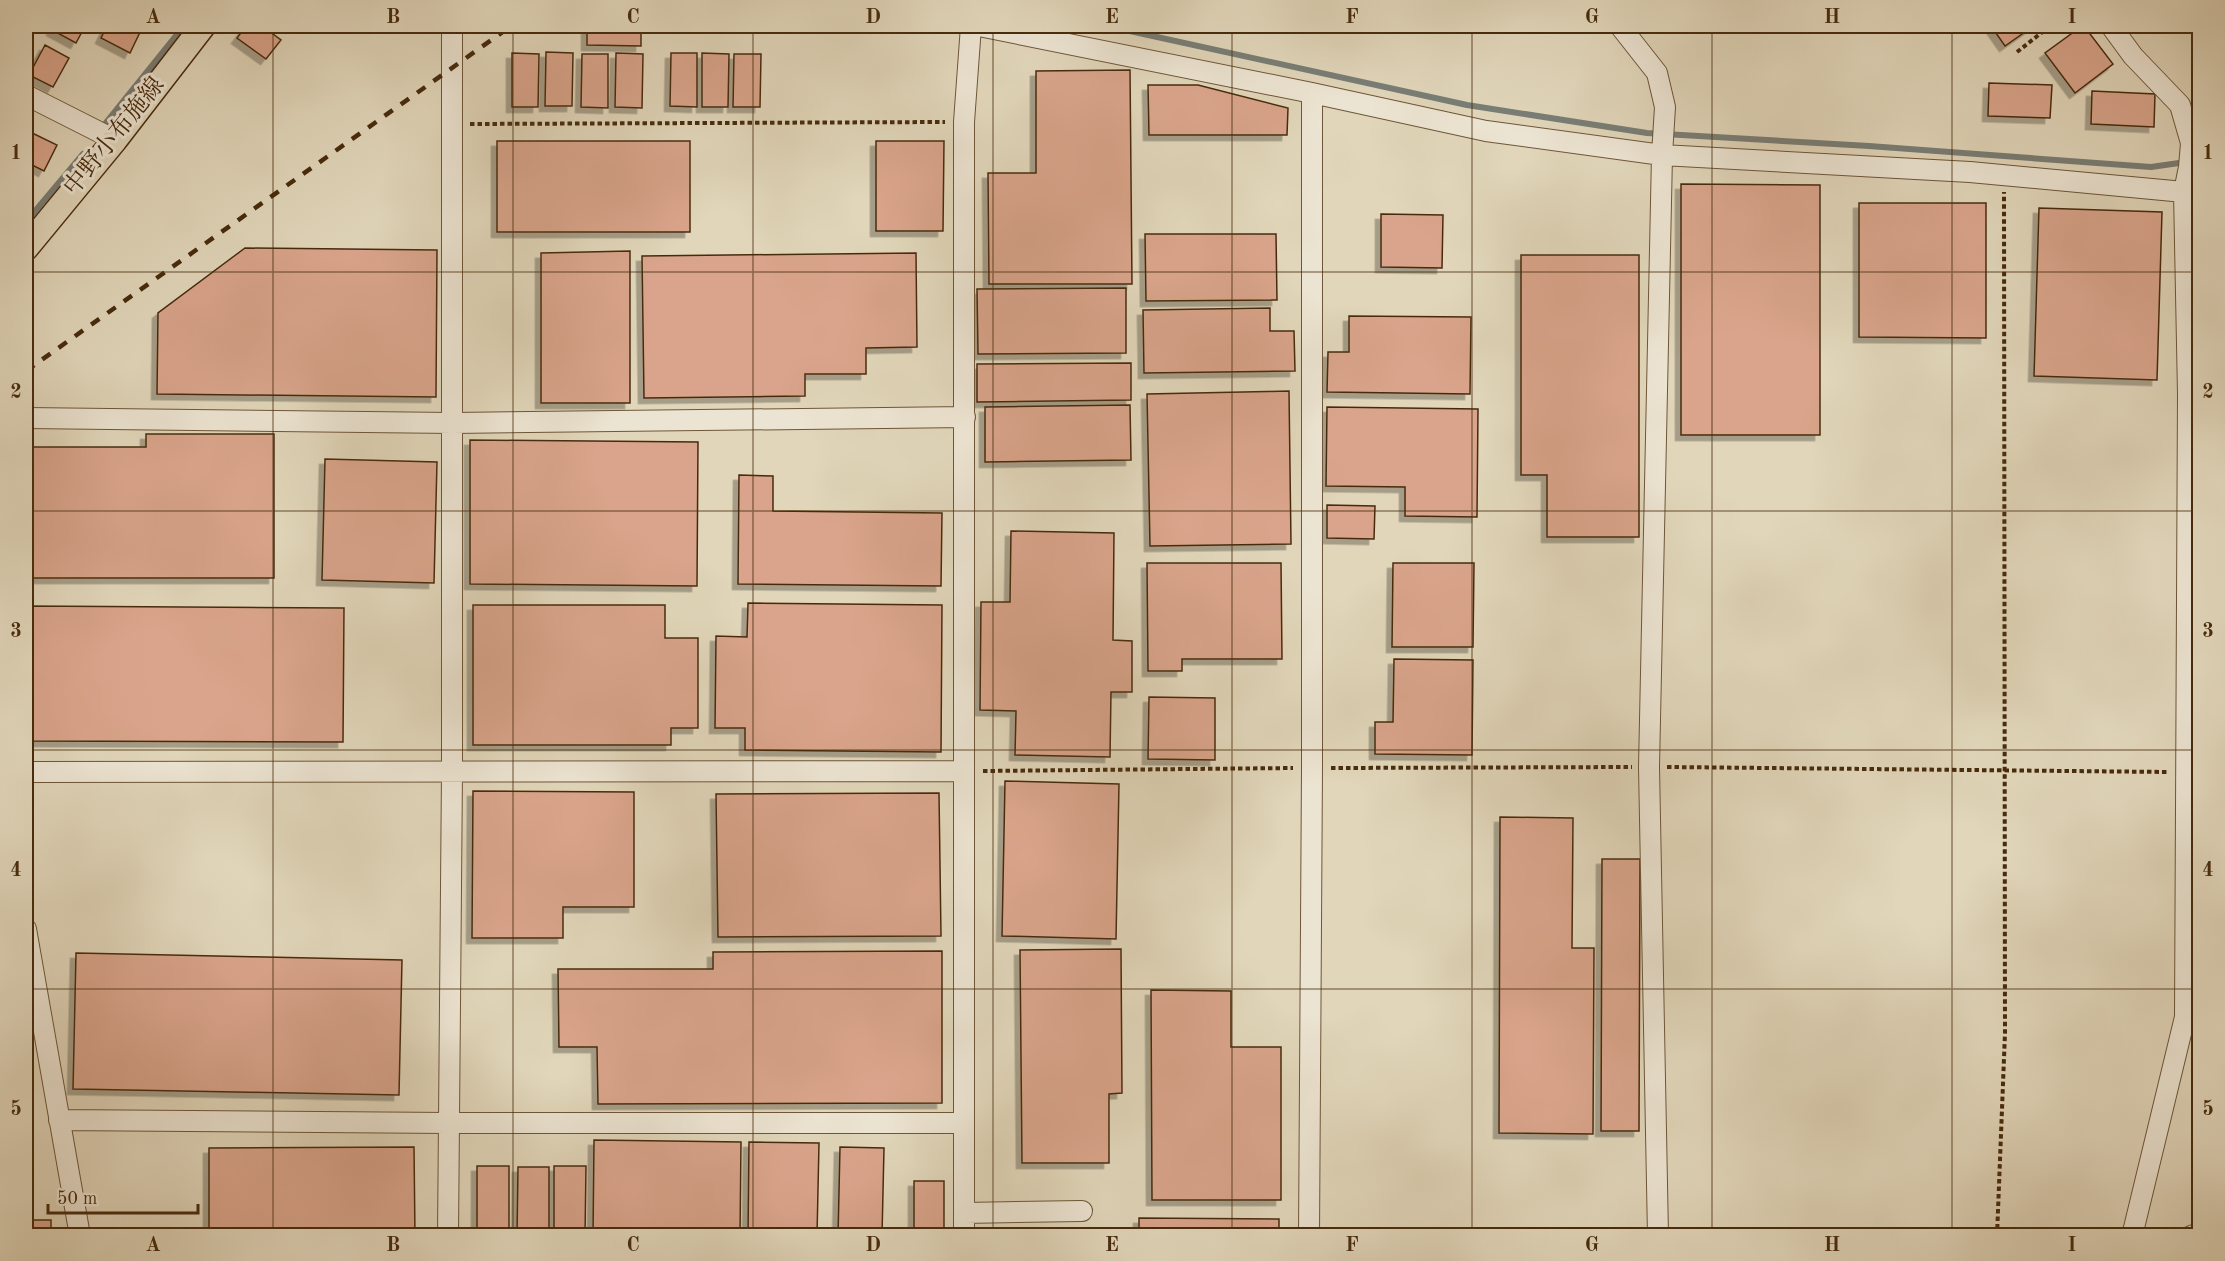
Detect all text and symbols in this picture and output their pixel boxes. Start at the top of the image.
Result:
text: A [145,8,161,28]
text: B [386,8,400,28]
text: C [626,8,640,28]
text: D [865,8,881,28]
text: E [1105,8,1119,28]
text: F [1345,8,1359,28]
text: G [1585,8,1599,28]
text: H [1824,8,1840,28]
text: I [2068,8,2076,28]
street label: 中野小布施線 [58,72,170,201]
text: 1 [10,144,22,164]
text: 1 [2202,144,2214,164]
text: 2 [10,383,22,403]
text: 2 [2202,383,2214,403]
text: 3 [10,622,22,642]
text: 3 [2202,622,2214,642]
text: 4 [10,861,22,881]
text: 4 [2202,861,2214,881]
text: 5 [10,1099,22,1120]
text: 5 [2202,1099,2214,1120]
scale bar [48,1177,198,1215]
text: 50 m [57,1190,97,1208]
text: A [145,1236,161,1256]
text: B [386,1236,400,1256]
text: C [626,1236,640,1256]
text: D [865,1236,881,1256]
text: E [1105,1236,1119,1256]
text: F [1345,1236,1359,1256]
text: G [1585,1236,1599,1256]
text: H [1824,1236,1840,1256]
text: I [2068,1236,2076,1256]

